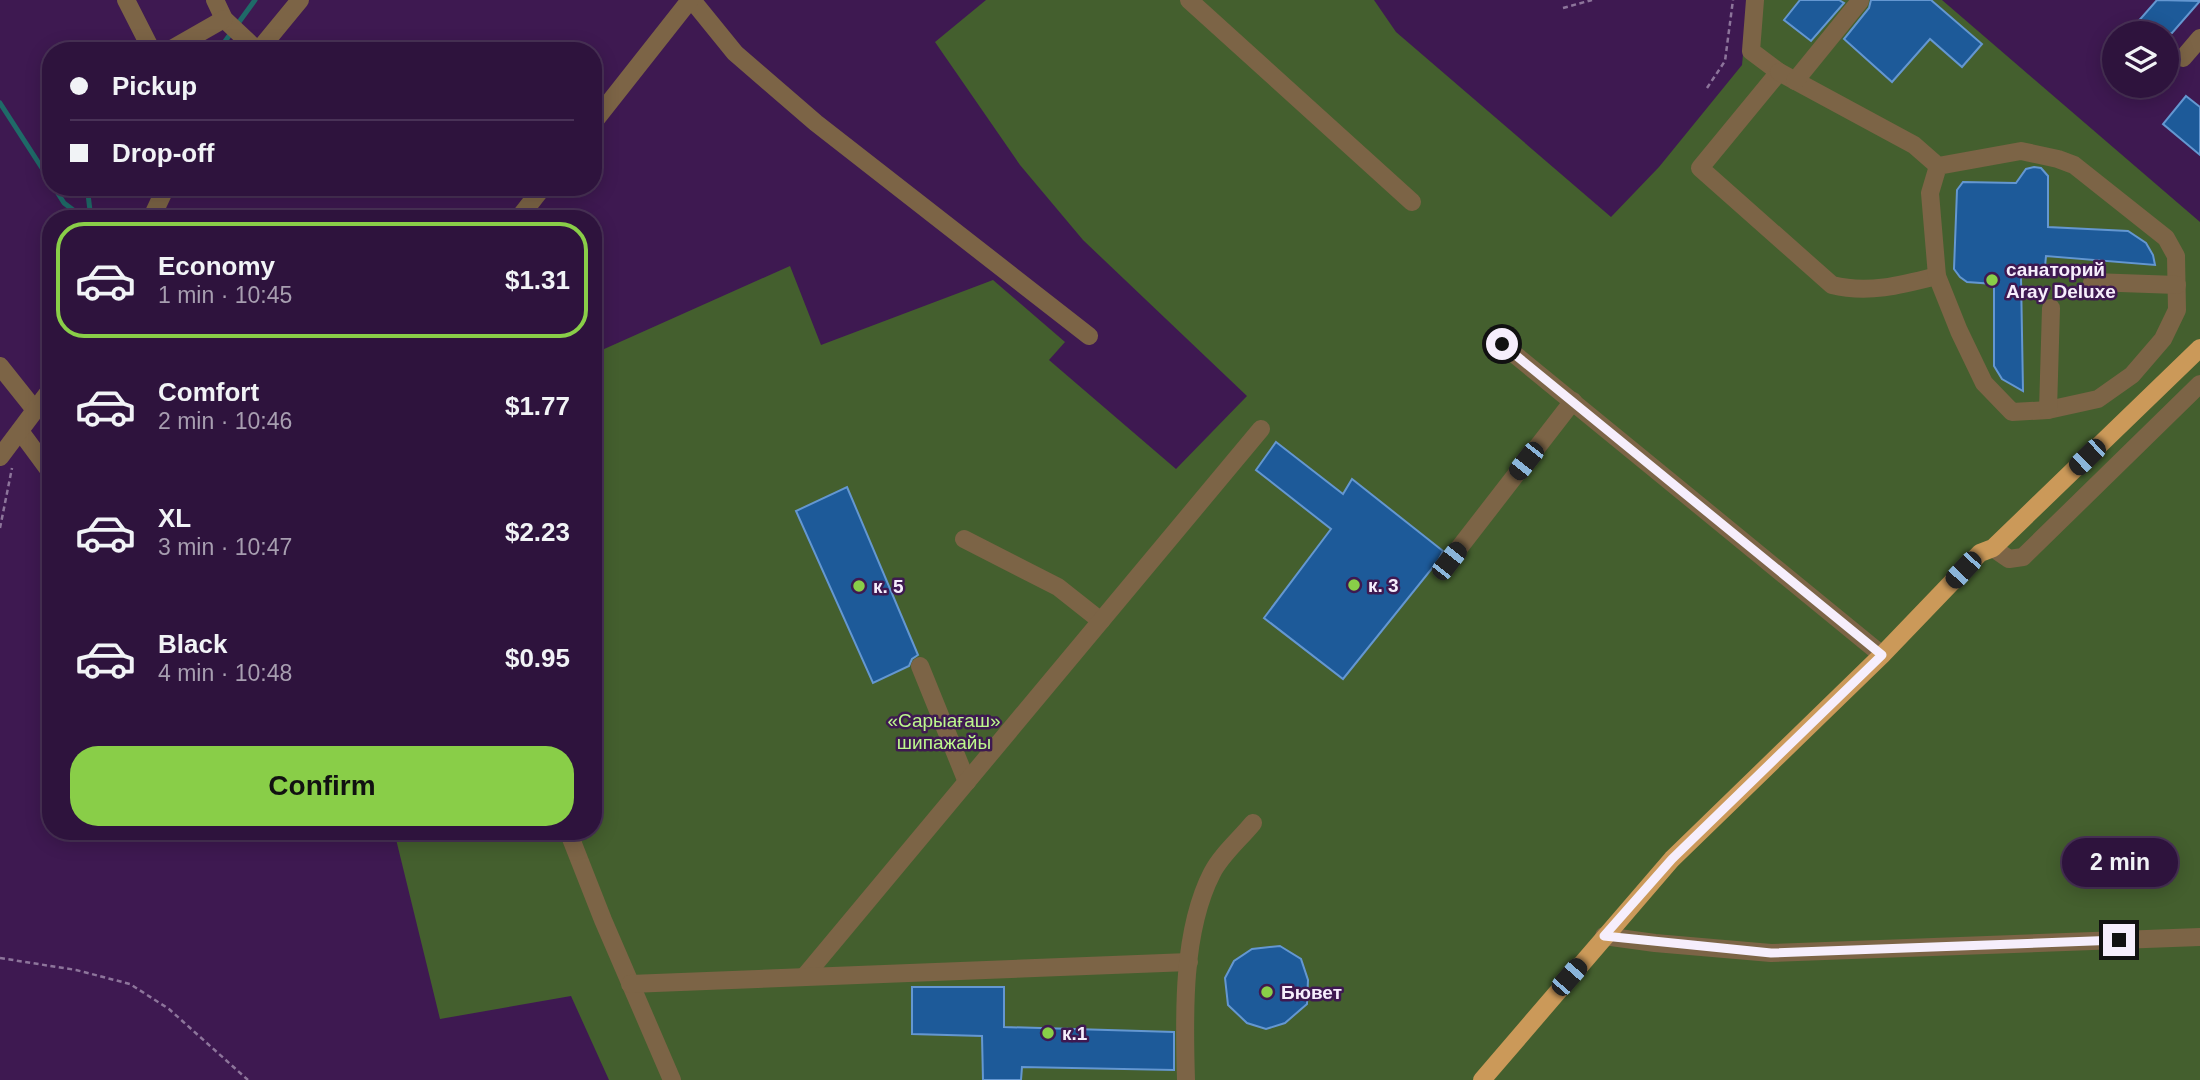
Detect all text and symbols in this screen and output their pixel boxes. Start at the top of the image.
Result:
map controls [2102,21,2179,98]
button: layers [2102,21,2179,98]
text: Pickup [112,71,197,101]
text: Drop-off [112,138,215,168]
icon: car [74,249,137,312]
text: Economy [158,251,275,281]
place label: санаторий Aray Deluxe [2006,259,2116,302]
text: $1.31 [505,265,570,295]
marker: санаторий Aray Deluxe [1984,272,2000,288]
text: 1 min · 10:45 [158,282,292,308]
route start [1486,328,1518,360]
icon: car [74,375,137,438]
text: Comfort [158,377,259,407]
text: $1.77 [505,391,570,421]
text: 2 min · 10:46 [158,408,292,434]
car [2065,435,2110,479]
car [1505,438,1548,484]
icon: car [74,501,137,564]
text: XL [158,503,191,533]
text: $2.23 [505,517,570,547]
text: 3 min · 10:47 [158,534,292,560]
car [1428,538,1471,584]
car [1941,547,1986,593]
place label: к. 3 [1368,575,1399,596]
place label: к. 5 [873,576,904,597]
marker: к. 3 [1346,577,1362,593]
marker: к. 5 [851,578,867,594]
icon: car [74,627,137,690]
text: Black [158,629,227,659]
text: $0.95 [505,643,570,673]
text: 4 min · 10:48 [158,660,292,686]
park label: «Сарыағаш» шипажайы [887,710,1001,753]
button: Confirm [70,746,574,826]
callout: 2 min [2061,838,2177,888]
text: 2 min [2090,849,2150,875]
route end [2103,924,2135,956]
car [1548,954,1591,1000]
place label: Бювет [1281,982,1342,1003]
marker: Бювет [1259,984,1275,1000]
place label: к.1 [1062,1023,1088,1044]
marker: к.1 [1040,1025,1056,1041]

